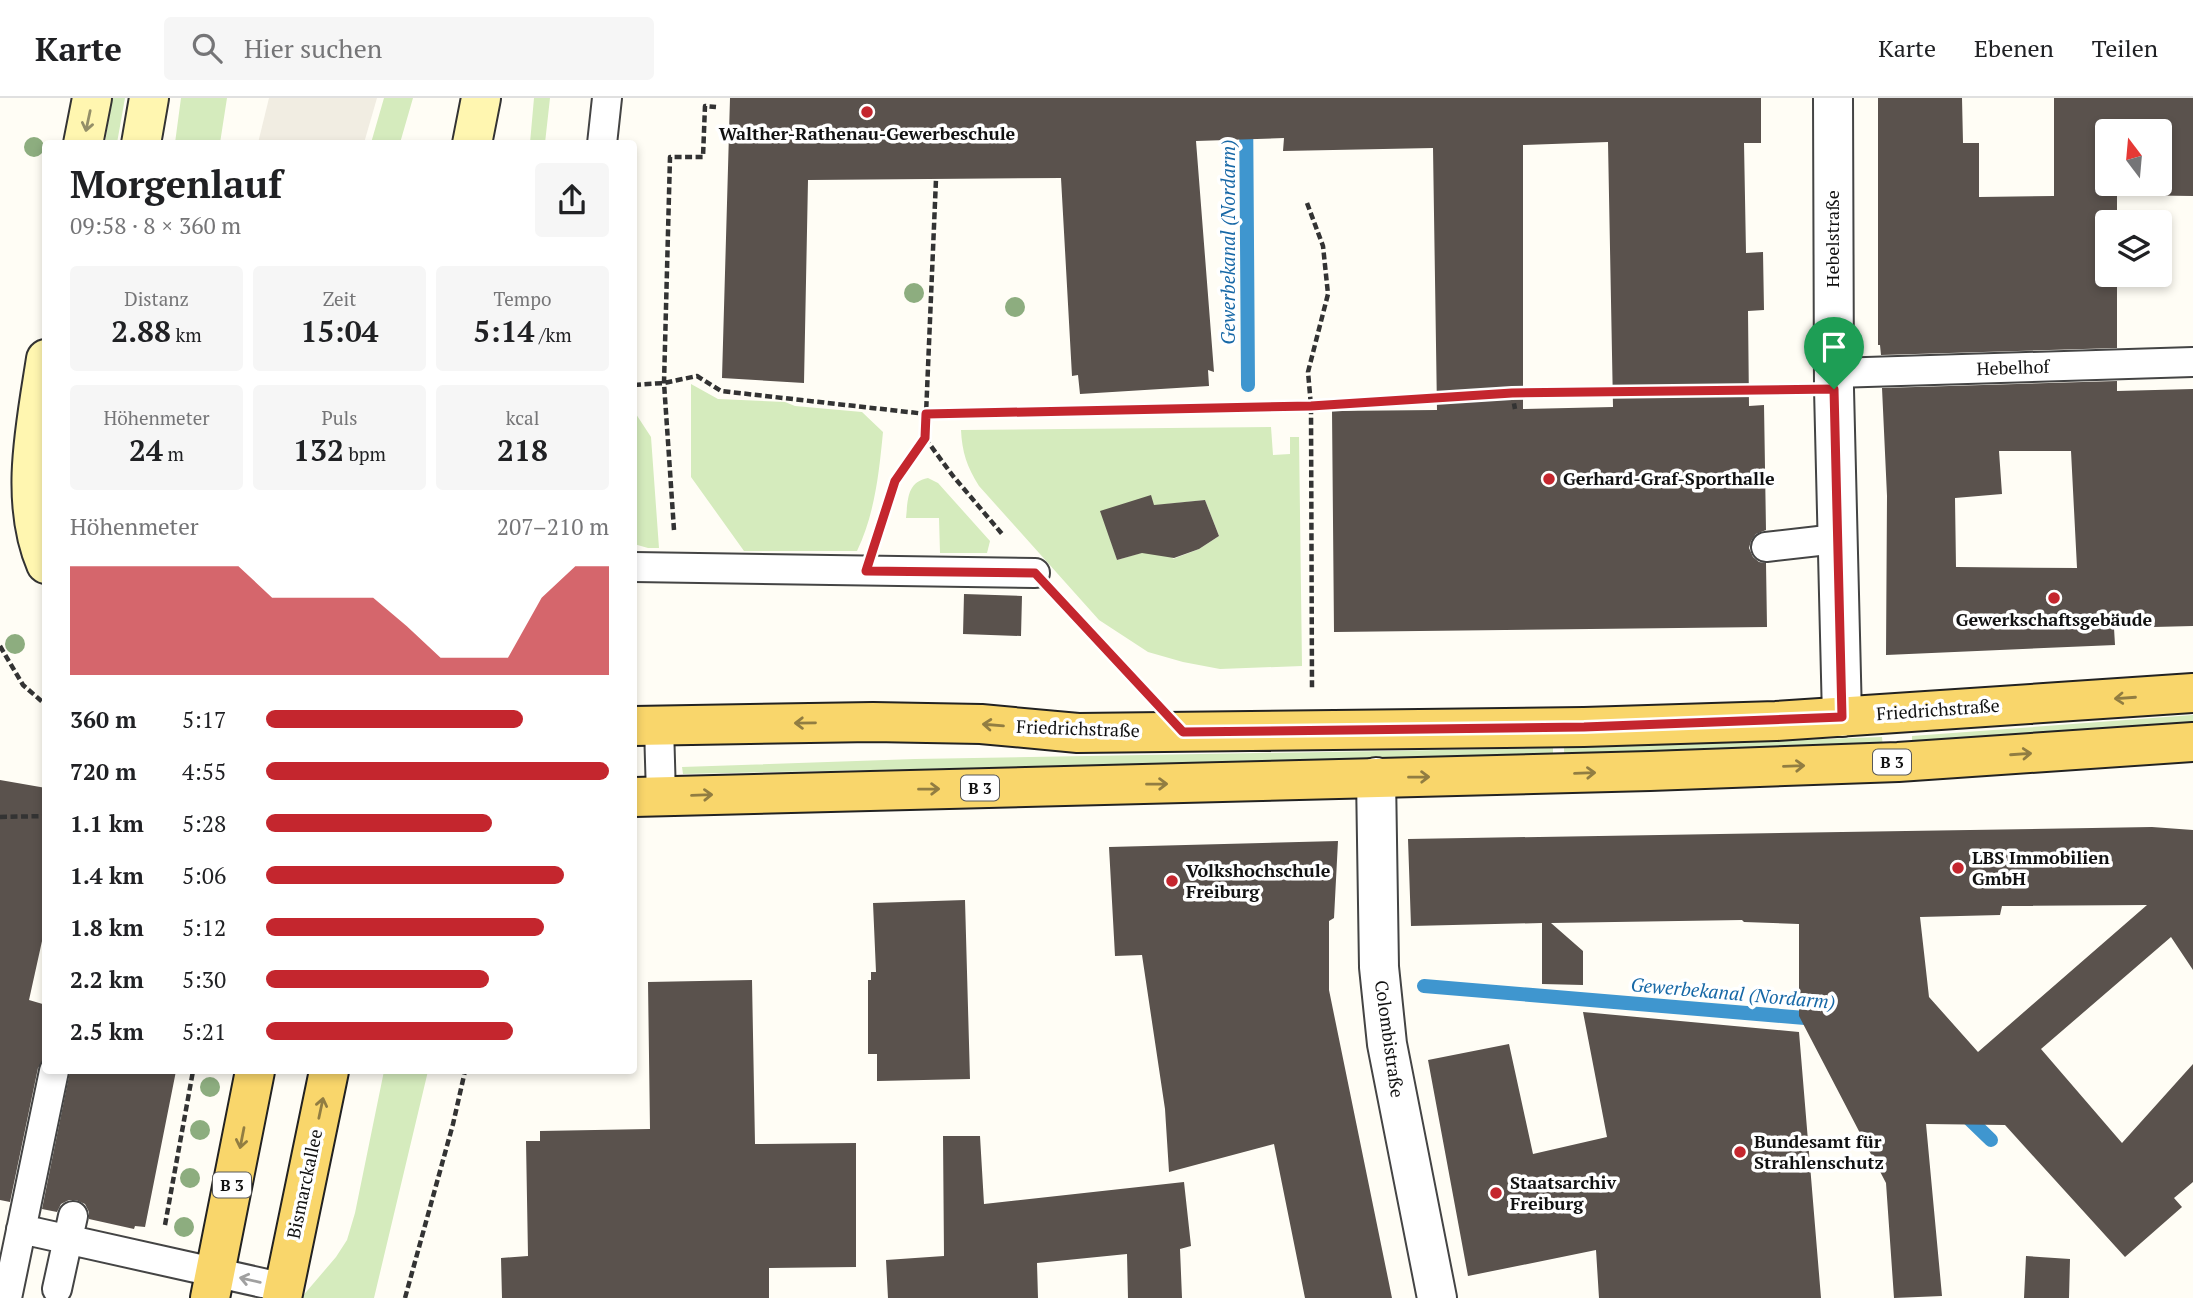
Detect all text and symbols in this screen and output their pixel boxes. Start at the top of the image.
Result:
search box [164,17,654,80]
text: Karte [35,27,122,70]
icon: search [188,29,226,67]
text: Hier suchen [244,31,382,65]
text: Karte [1878,32,1936,64]
text: Ebenen [1974,32,2054,64]
text: Teilen [2092,32,2158,64]
marker: Walther-Rathenau-Gewerbeschule [859,104,875,120]
one-way arrow [80,109,94,132]
north arrow [2095,119,2172,196]
map controls [2095,119,2172,287]
place label: Walther-Rathenau-Gewerbeschule [719,121,1016,145]
water label: Gewerbekanal (Nordarm) [1215,139,1240,345]
text: Morgenlauf [70,159,282,209]
button: share [535,163,609,237]
street label: Hebelstraße [1820,190,1844,288]
text: 09:58 · 8 × 360 m [70,210,241,241]
button: layers [2095,210,2172,287]
text: Distanz [124,286,189,311]
text: Zeit [323,286,356,311]
text: Tempo [494,286,551,311]
text: 2.88 [111,311,171,351]
text: 15:04 [300,311,379,351]
text: 5:14 [473,311,534,351]
pin [1804,317,1864,389]
text: km [171,322,202,347]
text: /km [534,322,572,347]
icon: arrive [1815,328,1853,366]
street label: Hebelhof [1976,354,2052,380]
text: Höhenmeter [103,405,210,430]
text: Puls [321,405,358,430]
text: kcal [506,405,539,430]
text: 24 [129,430,163,470]
text: 132 [293,430,344,470]
text: 218 [497,430,548,470]
text: m [163,441,184,466]
text: bpm [344,441,386,466]
place label: Gerhard-Graf-Sporthalle [1563,466,1775,490]
marker: Gerhard-Graf-Sporthalle [1541,471,1557,487]
text: Höhenmeter [70,511,199,542]
text: 207–210 m [497,511,609,542]
marker: Gewerkschaftsgebäude [2046,590,2062,606]
place label: Gewerkschaftsgebäude [1956,607,2153,631]
one-way arrow [2114,692,2137,705]
street label: Friedrichstraße [1876,693,2000,725]
text: 360 m [70,704,136,735]
text: 5:17 [182,704,226,735]
street label: Friedrichstraße [1016,714,1140,742]
one-way arrow [793,717,816,730]
one-way arrow [982,718,1004,731]
one-way arrow [2009,747,2032,760]
road number: B 3 [1873,750,1911,775]
text: 720 m [70,756,136,787]
text: 4:55 [182,756,226,787]
one-way arrow [1782,759,1805,772]
one-way arrow [1574,766,1597,779]
one-way arrow [1407,770,1430,783]
road number: B 3 [961,776,999,800]
one-way arrow [1145,777,1168,791]
one-way arrow [917,783,940,796]
one-way arrow [690,788,713,802]
text: 1.1 km [70,808,144,839]
text: 5:28 [182,808,226,839]
place label: LBS Immobilien GmbH [1972,845,2110,890]
place label: Volkshochschule Freiburg [1186,858,1331,903]
text: 1.4 km [70,860,144,891]
text: 5:06 [182,860,226,891]
marker: LBS Immobilien GmbH [1950,860,1966,876]
marker: Volkshochschule Freiburg [1164,873,1180,889]
text: 1.8 km [70,912,144,943]
text: 5:12 [182,912,226,943]
text: 2.2 km [70,964,144,995]
text: 5:30 [182,964,226,995]
water label: Gewerbekanal (Nordarm) [1630,971,1836,1014]
street label: Colombistraße [1370,979,1410,1099]
text: 2.5 km [70,1016,144,1047]
text: 5:21 [182,1016,226,1047]
one-way arrow [315,1097,329,1120]
one-way arrow [234,1126,248,1149]
street label: Bismarckallee [281,1127,327,1241]
place label: Bundesamt für Strahlenschutz [1754,1129,1884,1174]
marker: Bundesamt für Strahlenschutz [1732,1144,1748,1160]
place label: Staatsarchiv Freiburg [1510,1170,1617,1215]
road number: B 3 [213,1172,251,1198]
marker: Staatsarchiv Freiburg [1488,1185,1504,1201]
one-way arrow [239,1272,262,1286]

